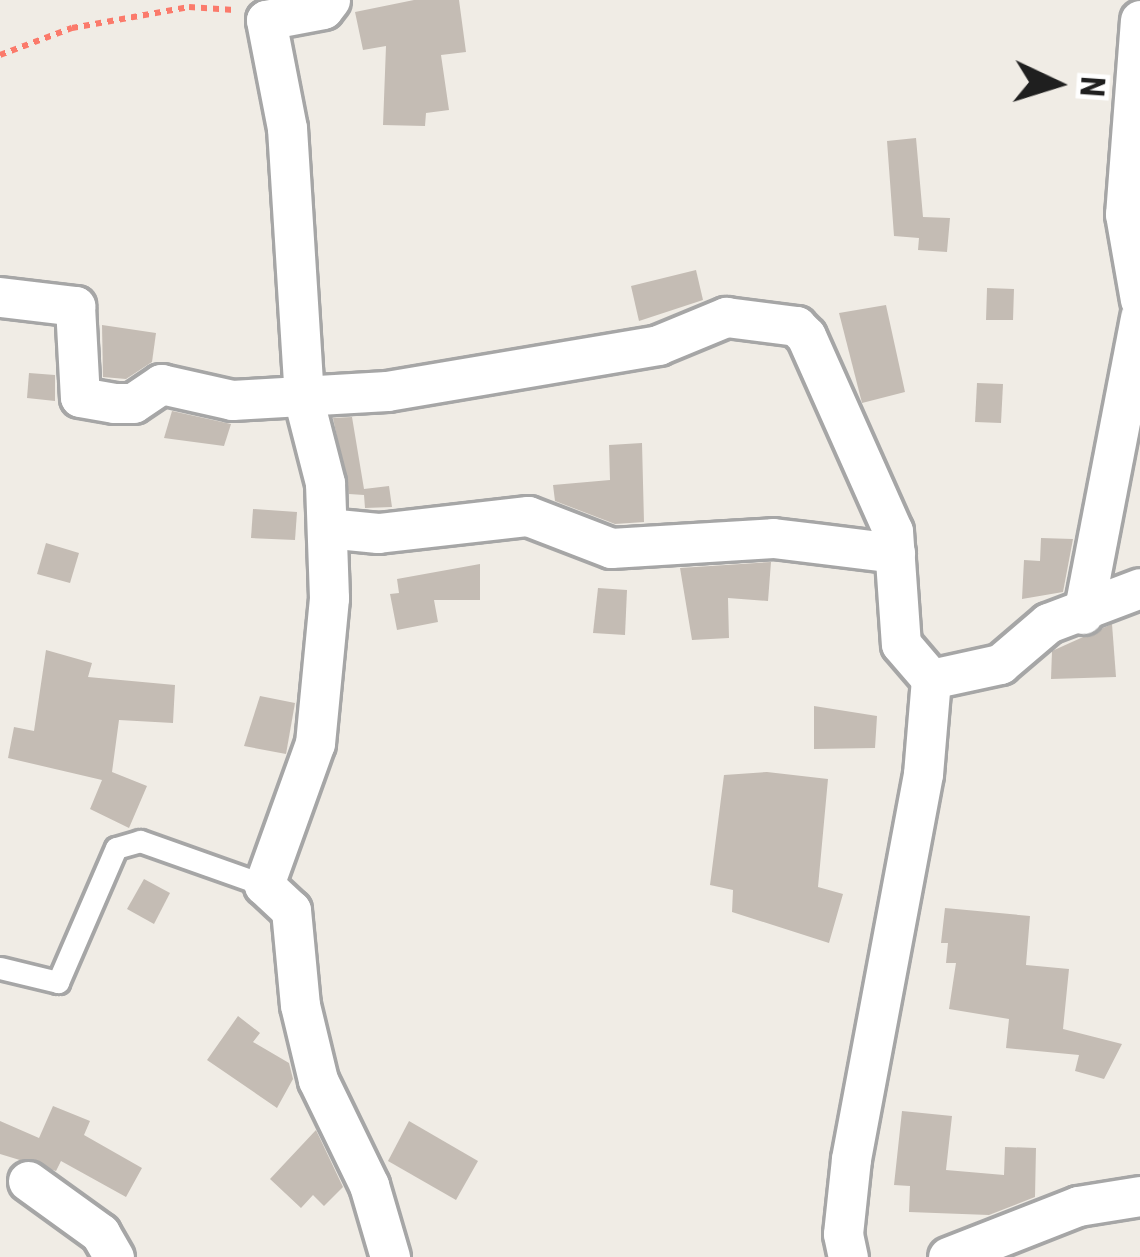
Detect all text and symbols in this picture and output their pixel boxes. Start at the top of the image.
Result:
north arrow [996,24,1116,144]
text: N [1072,75,1113,98]

